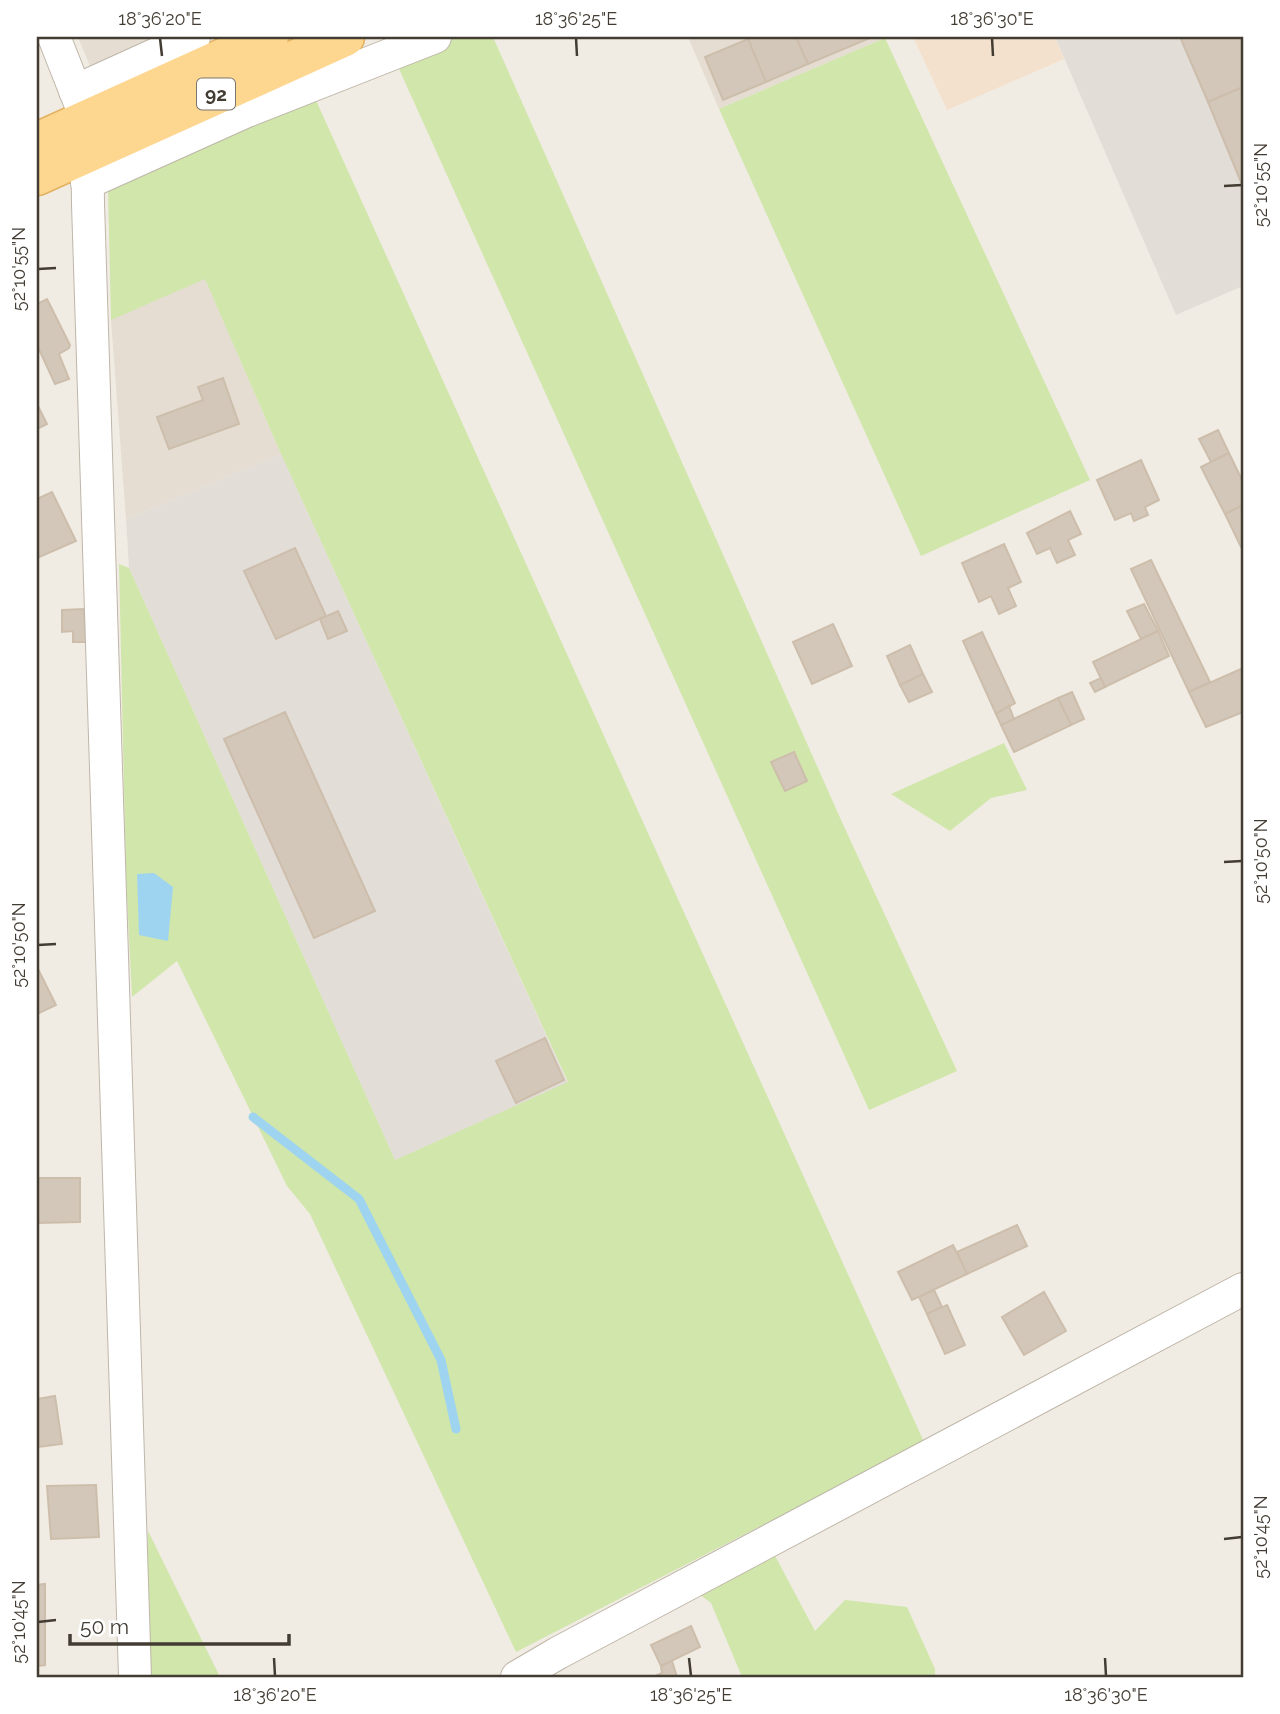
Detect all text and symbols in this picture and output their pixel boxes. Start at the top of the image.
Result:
text: 18°36'20"E [118,8,202,29]
text: 18°36'25"E [535,8,617,29]
text: 18°36'30"E [950,8,1034,29]
road number: 92 [197,78,235,110]
text: 52°10'55"N [1250,143,1271,227]
text: 52°10'55"N [8,227,29,311]
text: 52°10'50"N [1250,818,1271,904]
text: 52°10'50"N [8,902,29,988]
text: 52°10'45"N [1250,1495,1271,1579]
text: 52°10'45"N [8,1580,29,1664]
scale bar [70,1602,289,1646]
text: 50 m [80,1614,129,1639]
text: 18°36'20"E [233,1684,317,1705]
text: 18°36'25"E [650,1684,732,1705]
text: 18°36'30"E [1064,1684,1148,1705]

